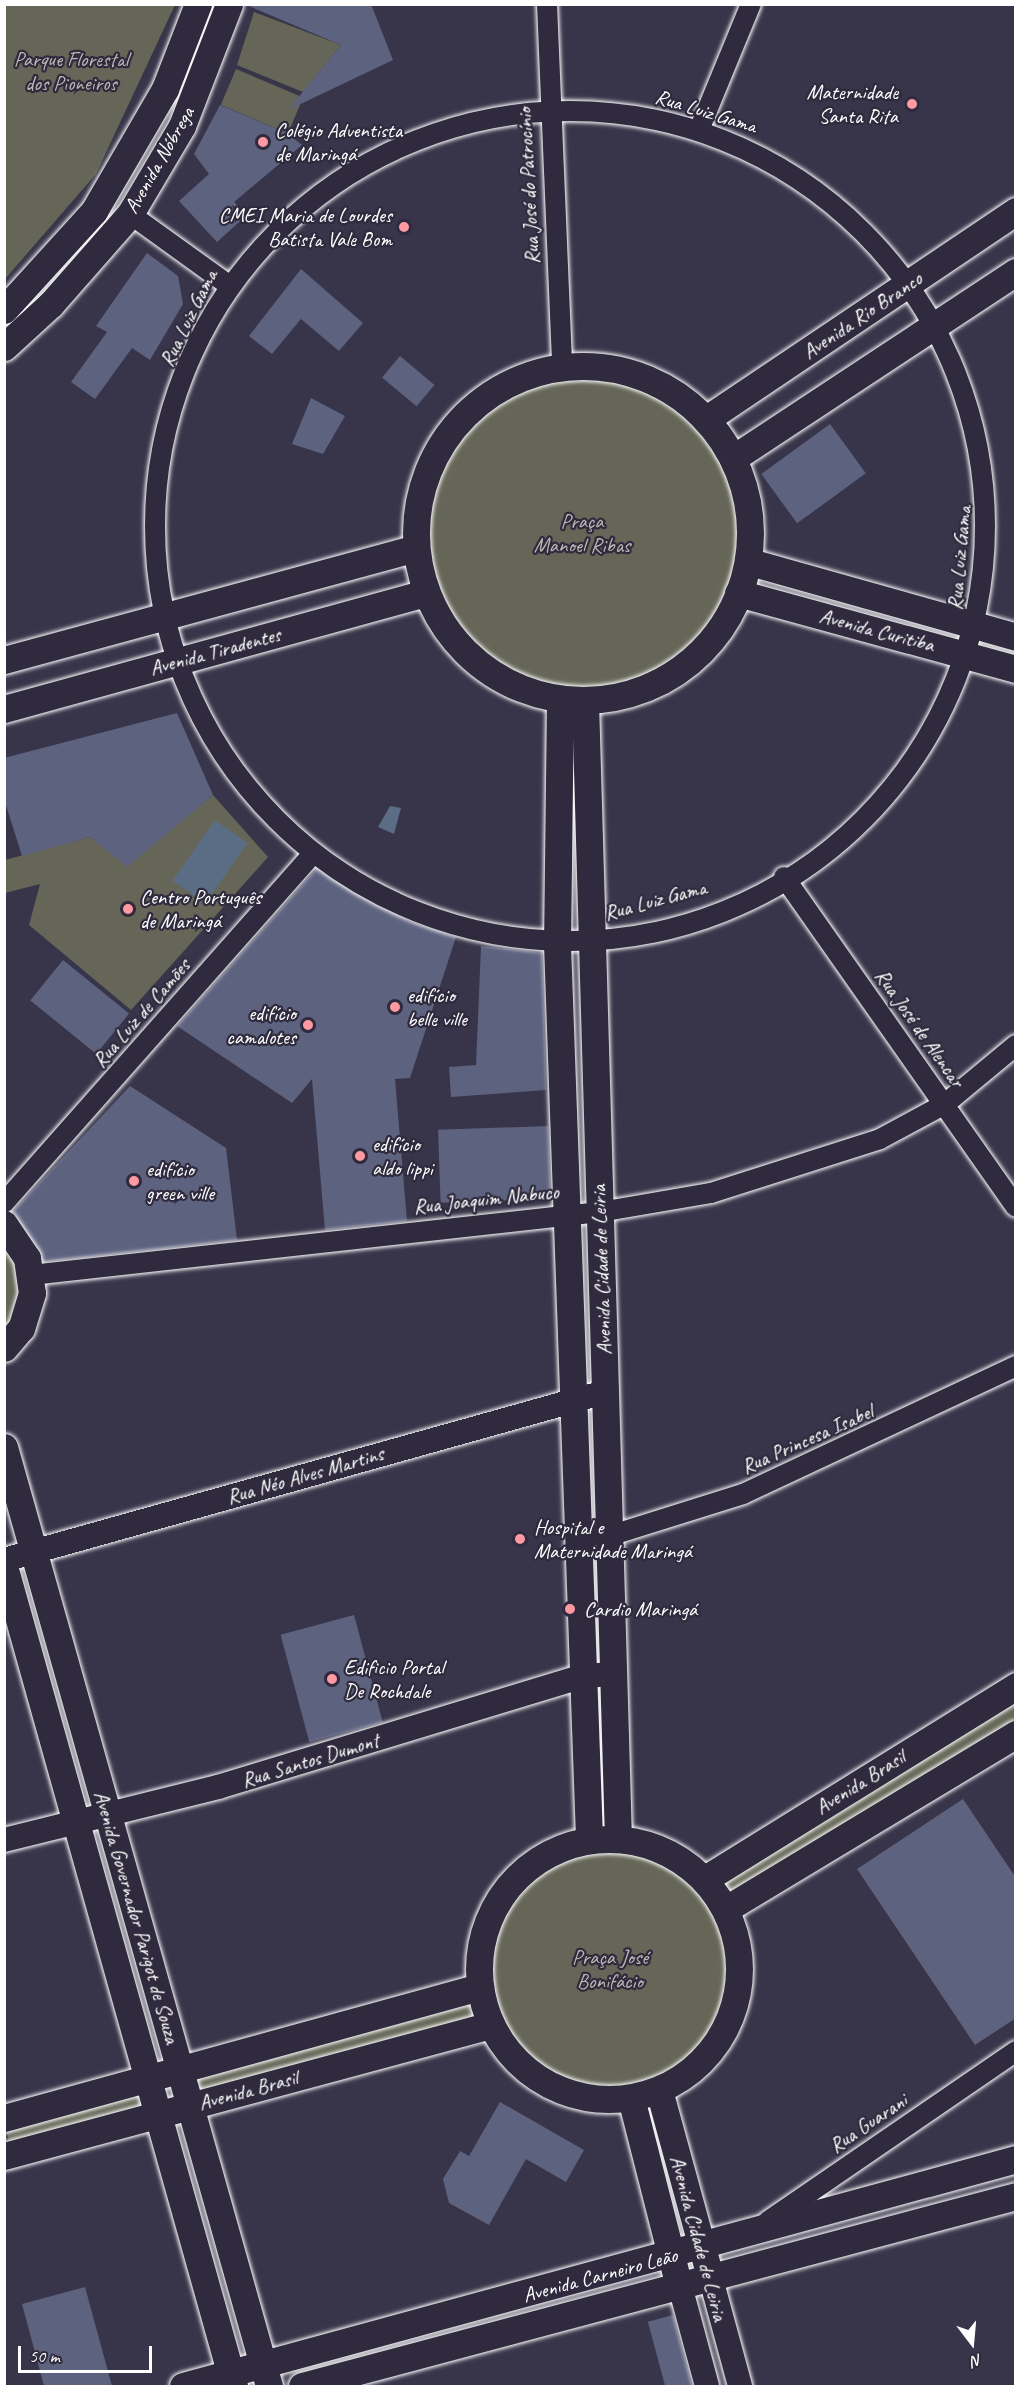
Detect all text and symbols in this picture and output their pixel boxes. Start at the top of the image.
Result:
park label: Parque Florestal dos Pioneiros [14,46,128,96]
place label: Maternidade Santa Rita [806,79,898,129]
street label: Rua Luiz Gama [653,84,759,138]
marker: Maternidade Santa Rita [903,95,921,113]
street label: Avenida Nóbrega [118,102,200,218]
street label: Rua José do Patrocínio [511,106,545,266]
place label: Colégio Adventista de Maringá [275,117,402,167]
marker: Colégio Adventista de Maringá [256,135,270,149]
place label: CMEI Maria de Lourdes Batista Vale Bom [219,202,392,252]
marker: CMEI Maria de Lourdes Batista Vale Bom [397,220,411,234]
street label: Rua Luiz Gama [154,266,222,370]
street label: Avenida Rio Branco [797,266,927,364]
street label: Rua Luiz Gama [942,506,976,610]
park label: Praça Manoel Ribas [534,508,630,558]
street label: Avenida Curitiba [817,603,937,657]
street label: Avenida Tiradentes [147,621,283,681]
street label: Rua Luiz Gama [602,874,708,926]
place label: Centro Português de Maringá [140,884,261,934]
marker: Centro Português de Maringá [121,902,135,916]
street label: Rua Luiz de Camões [87,953,195,1073]
street label: Rua José de Alencar [870,964,970,1092]
place label: edifício belle ville [407,982,467,1032]
place label: edifício camalotes [226,1000,296,1050]
marker: edifício belle ville [388,1000,402,1014]
marker: edifício camalotes [301,1018,315,1032]
place label: edifício aldo lippi [372,1131,433,1181]
marker: edifício aldo lippi [353,1149,367,1163]
place label: edifício green ville [146,1156,214,1206]
marker: edifício green ville [127,1174,141,1188]
street label: Rua Joaquim Nabuco [413,1179,559,1219]
street label: Avenida Cidade de Leiria [585,1184,617,1356]
street label: Rua Princesa Isabel [737,1399,877,1479]
street label: Rua Néo Alves Martins [223,1440,387,1510]
place label: Hospital e Maternidade Maringá [534,1514,692,1564]
marker: Hospital e Maternidade Maringá [511,1530,529,1548]
place label: Cardio Maringá [584,1596,697,1622]
marker: Cardio Maringá [561,1600,579,1618]
place label: Edificio Portal De Rochdale [344,1654,444,1704]
marker: Edificio Portal De Rochdale [325,1672,339,1686]
street label: Rua Santos Dumont [238,1727,382,1793]
street label: Avenida Brasil [810,1744,910,1820]
street label: Avenida Governador Parigot de Souza [89,1788,185,2046]
park label: Praça José Bonifácio [572,1944,648,1994]
street label: Avenida Brasil [196,2065,300,2115]
street label: Rua Guarani [825,2088,911,2158]
street label: Avenida Cidade de Leiria [665,2152,733,2324]
street label: Avenida Carneiro Leão [520,2242,680,2308]
north arrow [942,2313,1002,2373]
scale bar [21,2334,154,2372]
text: 50 m [29,2345,60,2367]
text: N [969,2349,984,2371]

